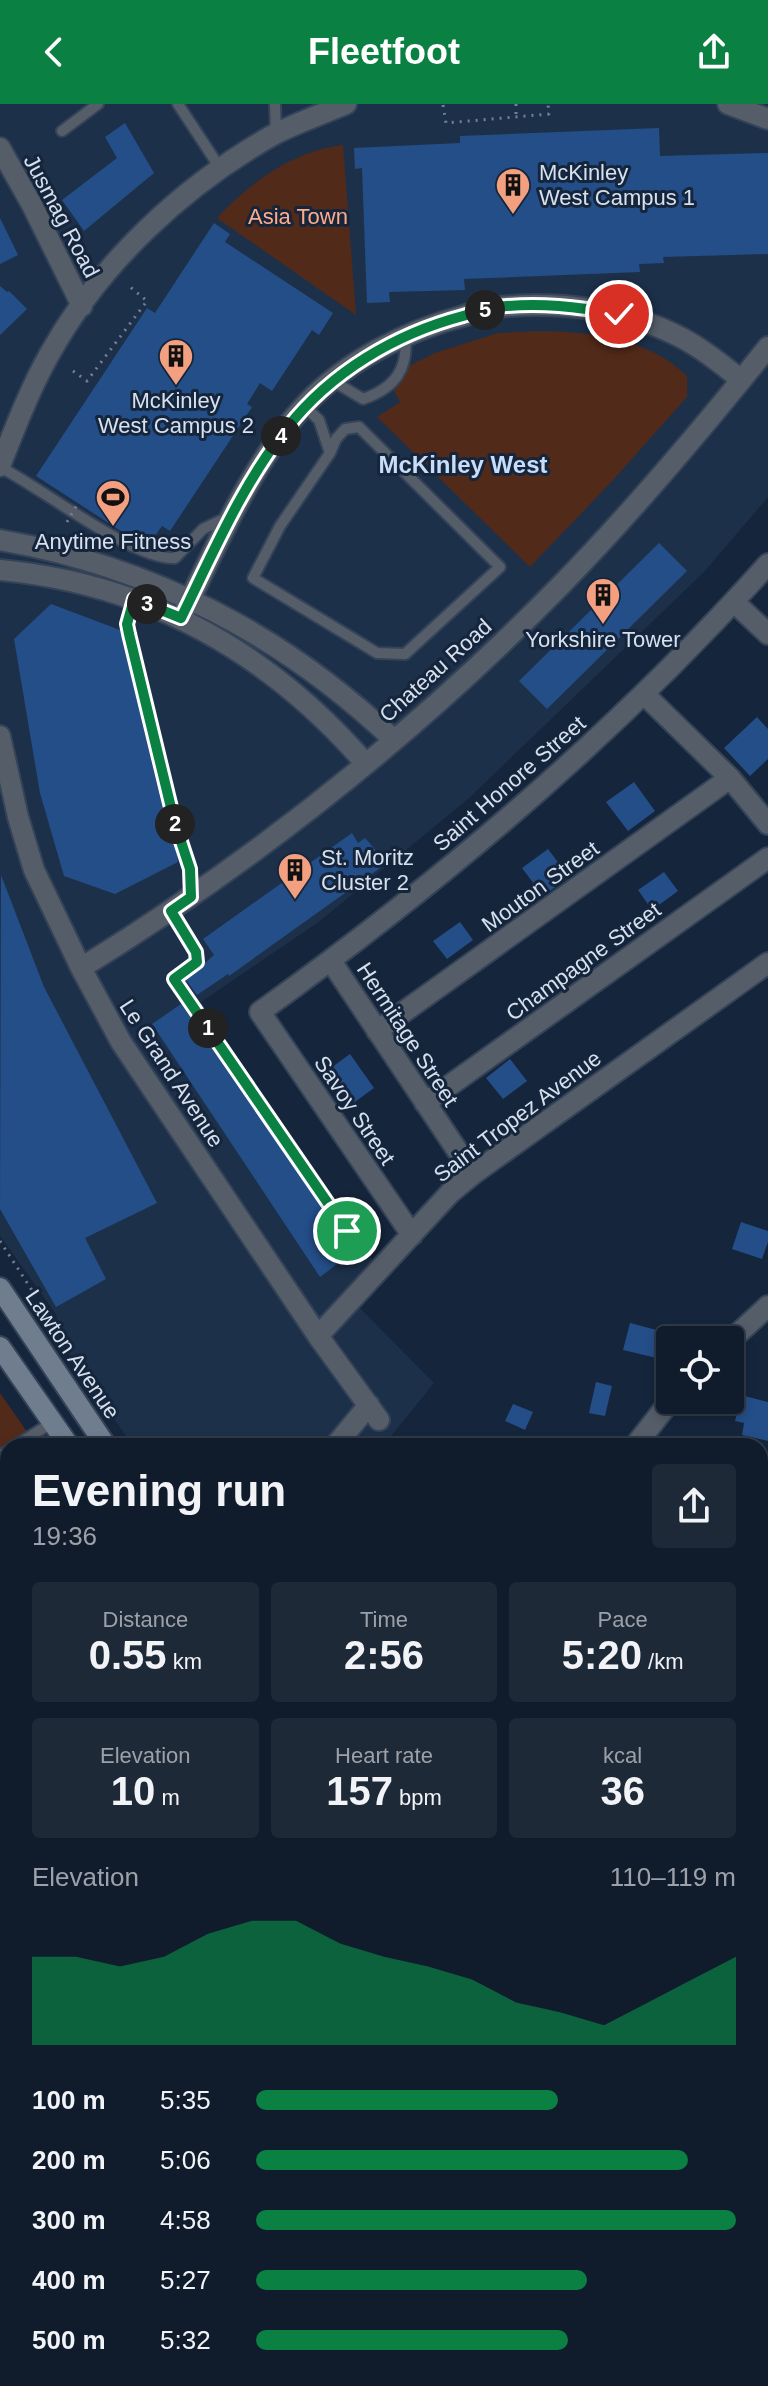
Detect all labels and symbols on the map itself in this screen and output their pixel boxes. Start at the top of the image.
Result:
street label: Jusmag Road [19,150,104,282]
place label: McKinley West Campus 1 [539,160,695,210]
building icon: McKinley West Campus 1 [494,166,532,216]
park label: Asia Town [248,204,348,229]
pin [585,280,653,348]
pin: 5 [465,290,505,330]
building icon: McKinley West Campus 2 [157,337,195,387]
place label: McKinley West Campus 2 [98,388,254,438]
pin: 4 [261,416,301,456]
district label: McKinley West [379,451,547,478]
sports icon: Anytime Fitness [94,478,132,528]
place label: Anytime Fitness [35,529,191,554]
building icon: Yorkshire Tower [584,576,622,626]
pin: 3 [127,584,167,624]
street label: Chateau Road [374,614,496,727]
place label: Yorkshire Tower [525,627,681,652]
street label: Saint Honore Street [428,711,590,856]
pin: 2 [155,804,195,844]
street label: Mouton Street [477,836,604,937]
place label: St. Moritz Cluster 2 [321,845,414,895]
building icon: St. Moritz Cluster 2 [276,851,314,901]
street label: Champagne Street [501,897,665,1026]
street label: Hermitage Street [352,958,463,1111]
street label: Le Grand Avenue [115,995,229,1152]
pin: 1 [188,1008,228,1048]
street label: Saint Tropez Avenue [429,1045,606,1187]
street label: Savoy Street [309,1051,400,1169]
pin [313,1197,381,1265]
street label: Lawton Avenue [20,1285,125,1423]

